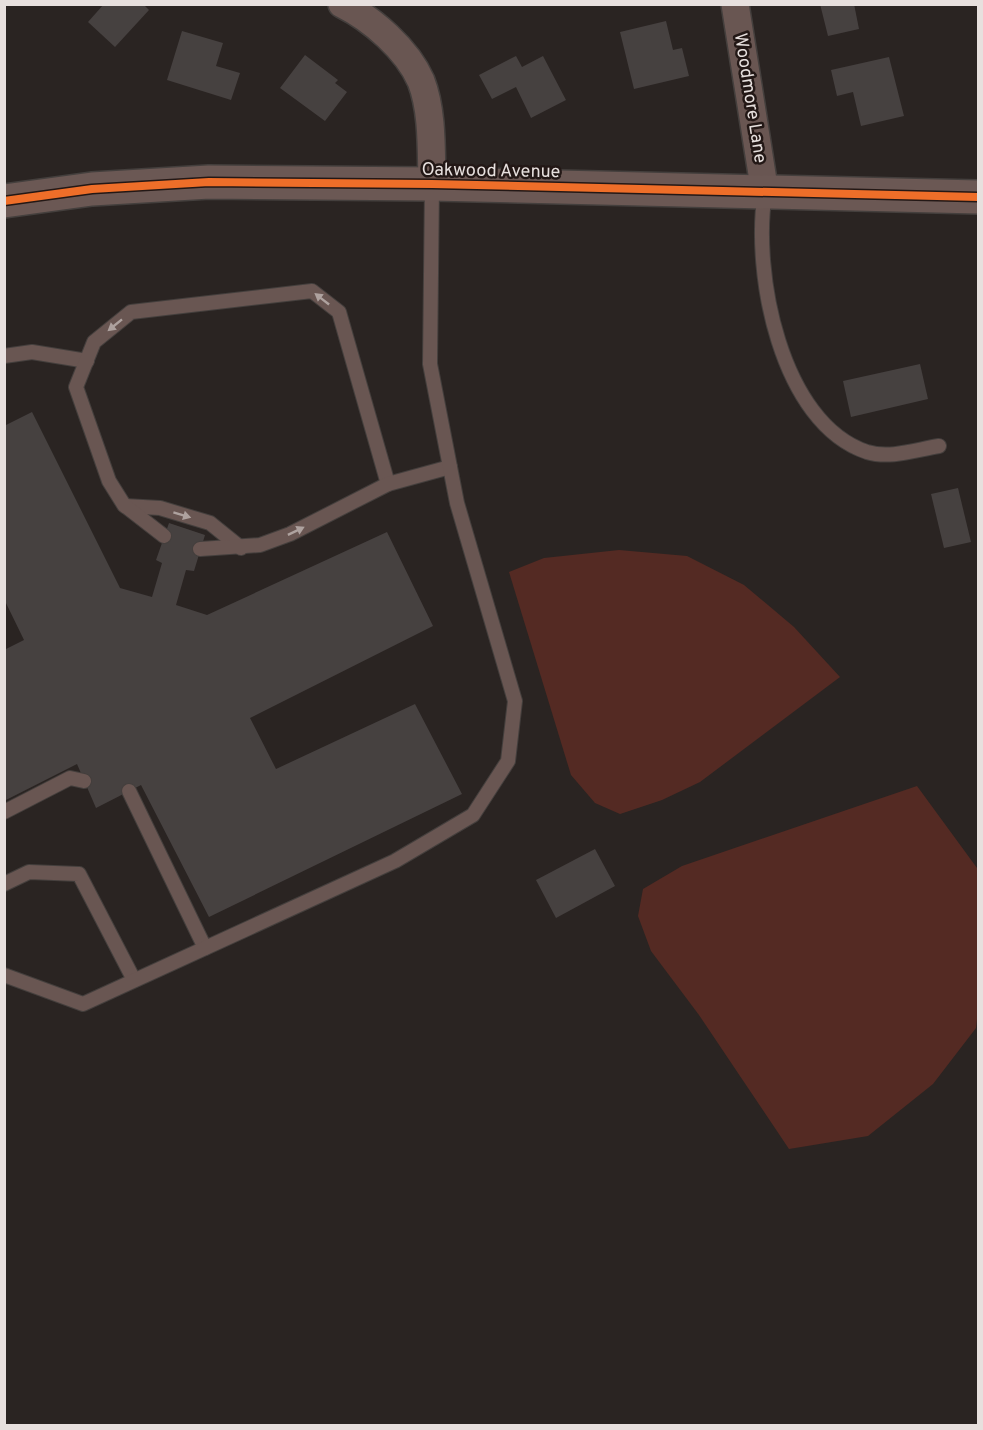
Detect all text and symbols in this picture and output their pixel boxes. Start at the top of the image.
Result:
street label: Woodmore Lane [728,32,771,165]
street label: Oakwood Avenue [421,159,561,184]
one-way arrow [314,293,330,305]
one-way arrow [107,319,122,331]
one-way arrow [173,511,191,520]
one-way arrow [287,526,305,536]

